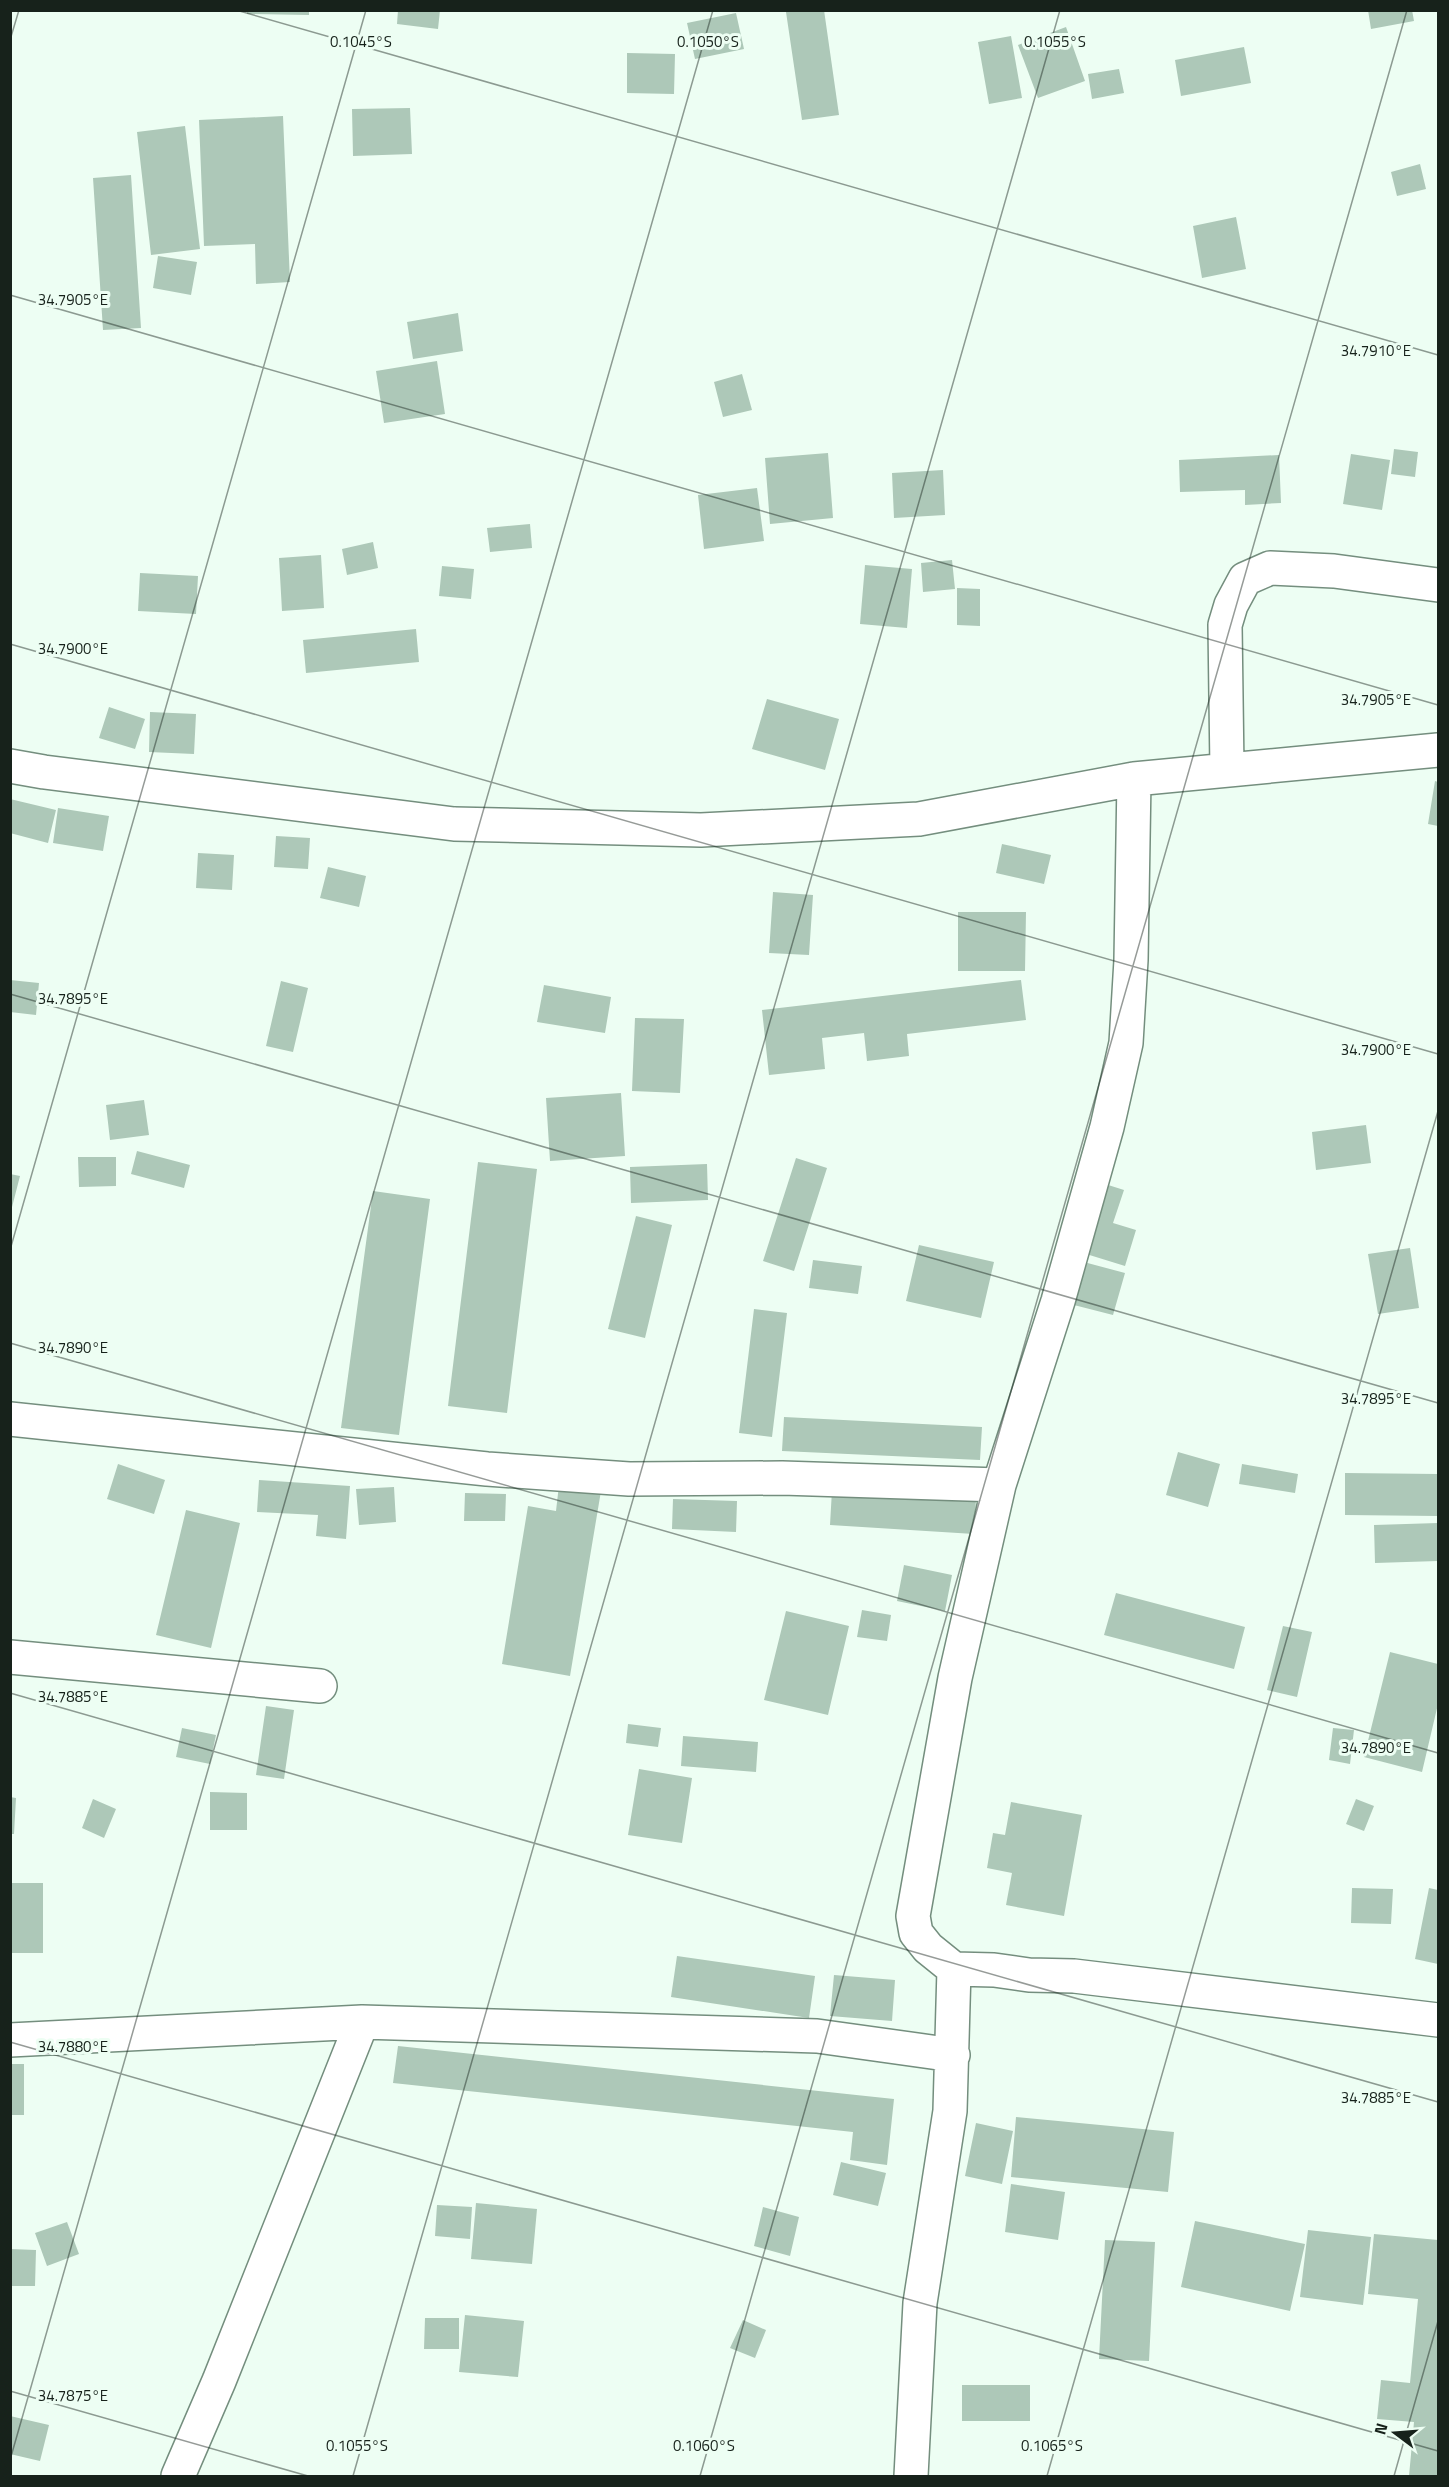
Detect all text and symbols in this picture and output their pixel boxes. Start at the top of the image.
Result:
text: 0.1045°S [330,30,392,53]
text: 0.1050°S [677,30,739,53]
text: 0.1055°S [1024,30,1086,53]
text: 34.7905°E [38,288,108,311]
text: 34.7910°E [1341,339,1411,362]
text: 34.7900°E [38,637,108,660]
text: 34.7905°E [1341,688,1411,711]
text: 34.7895°E [38,987,108,1010]
text: 34.7900°E [1341,1038,1411,1061]
text: 34.7890°E [38,1336,108,1359]
text: 34.7895°E [1341,1387,1411,1410]
text: 34.7885°E [38,1685,108,1708]
text: 34.7890°E [1341,1736,1411,1759]
text: 34.7880°E [38,2035,108,2058]
text: 34.7885°E [1341,2086,1411,2109]
text: 34.7875°E [38,2384,108,2407]
north arrow [1365,2403,1425,2463]
text: N [1368,2420,1394,2438]
text: 0.1055°S [326,2434,388,2457]
text: 0.1060°S [673,2434,735,2457]
text: 0.1065°S [1021,2434,1083,2457]

